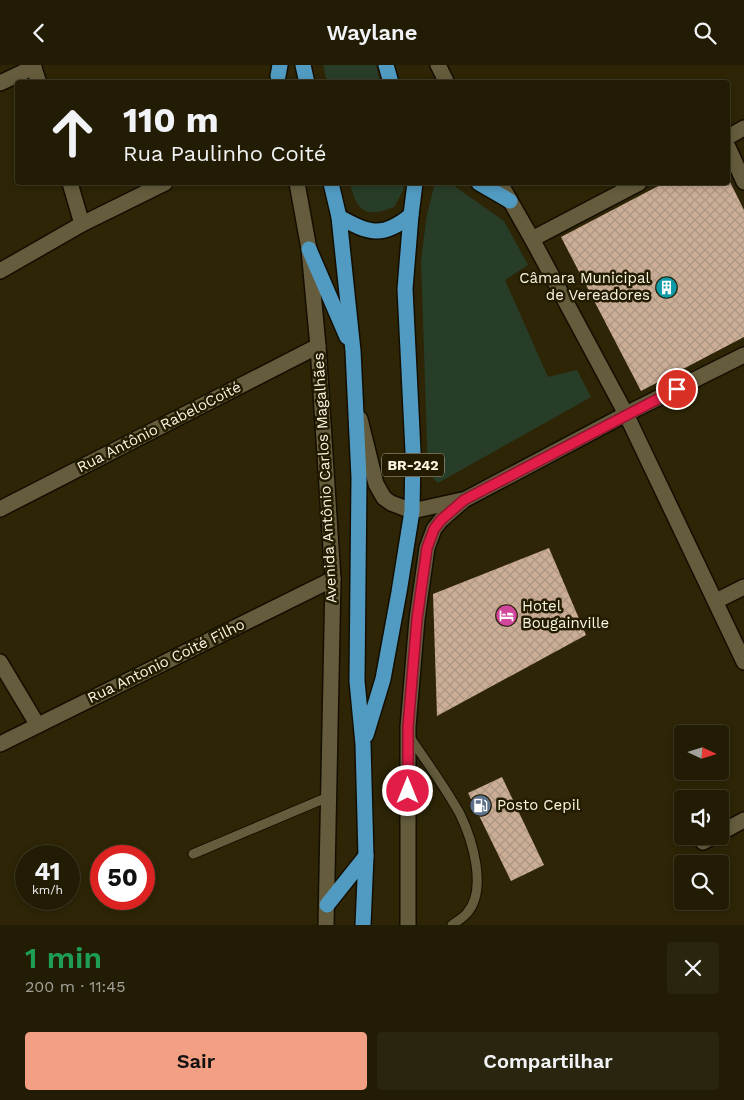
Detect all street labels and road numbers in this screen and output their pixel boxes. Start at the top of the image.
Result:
street label: Avenida Antônio Carlos Magalhães [309,352,341,604]
street label: Rua Antônio RabeloCoité [74,378,244,476]
road number: BR-242 [382,453,444,477]
street label: Rua Antonio Coité Filho [84,615,248,707]

